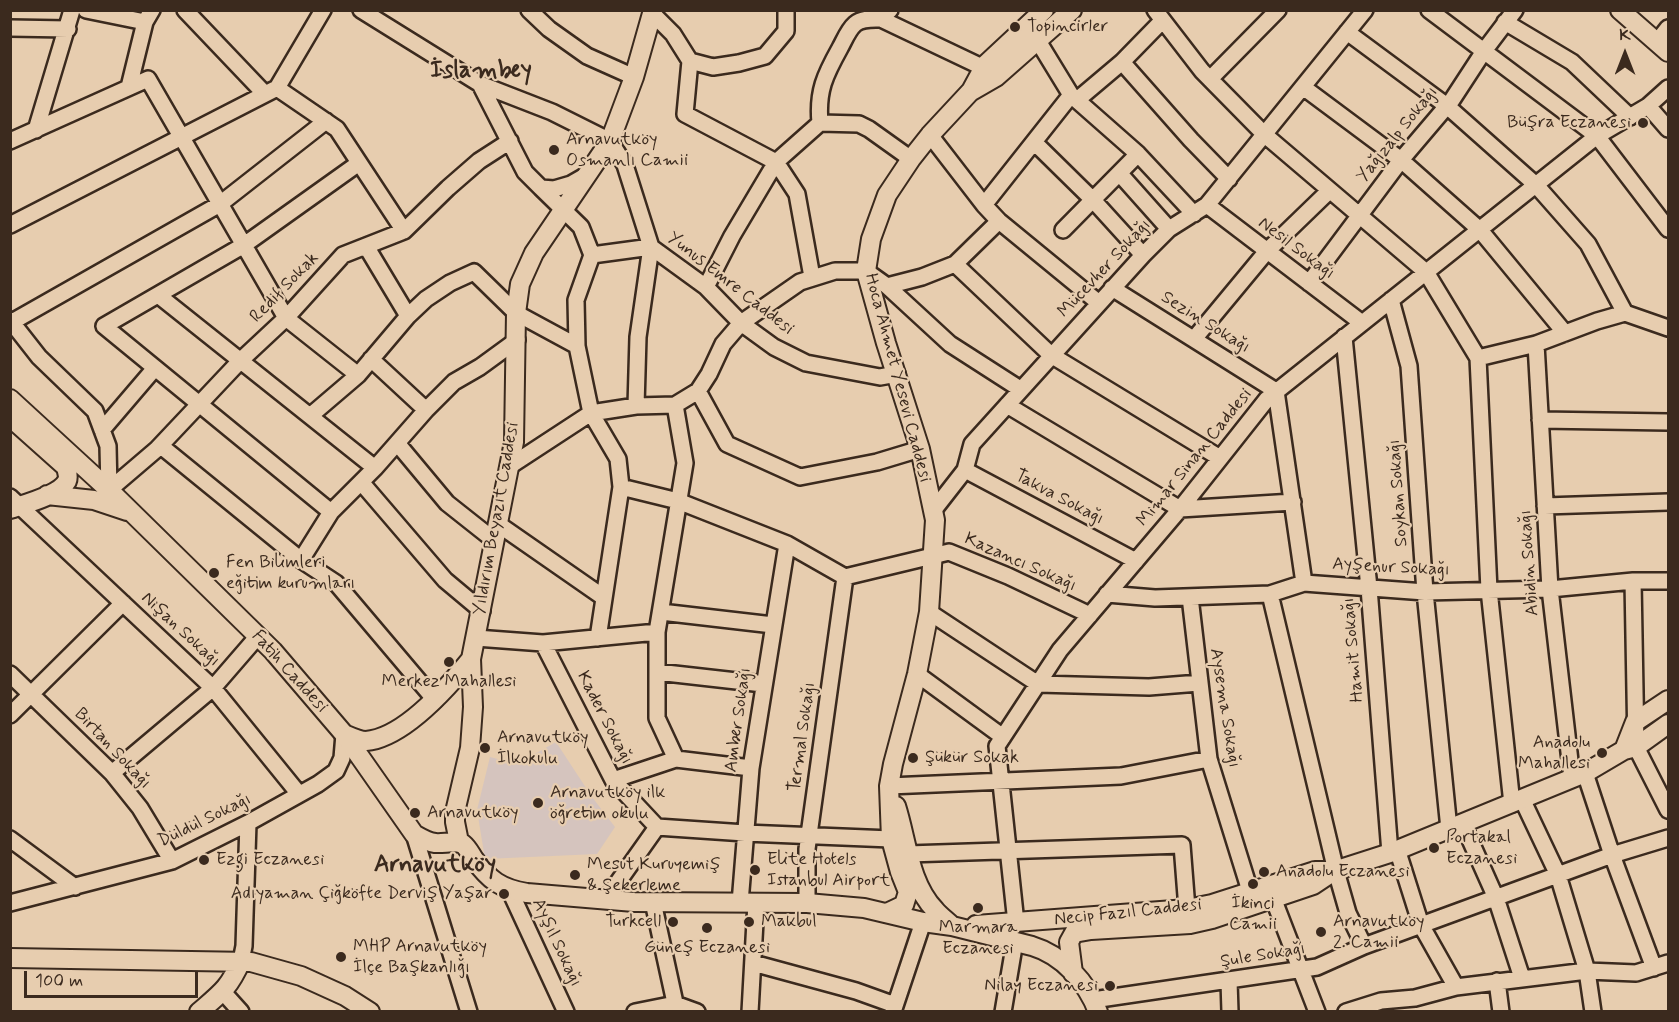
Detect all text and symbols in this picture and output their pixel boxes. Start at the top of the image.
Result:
place label: Topincirler [1027,16,1108,38]
marker: Topincirler [1008,20,1022,34]
north arrow [1595,24,1655,84]
text: K [1619,25,1631,46]
district label: İslambey [430,58,532,86]
street label: Yağızalp Sokağı [1353,83,1443,187]
place label: Büşra Eczanesi [1507,112,1631,134]
marker: Büşra Eczanesi [1636,116,1650,130]
place label: Arnavutköy Osmanlı Camii [566,129,688,172]
marker: Arnavutköy Osmanlı Camii [547,143,561,157]
street label: Nesil Sokağı [1253,213,1339,285]
street label: Mücevher Sokağı [1054,215,1156,323]
street label: Yunus Emre Caddesi [662,228,798,340]
street label: Redif Sokak [246,248,324,328]
street label: Hoca Ahmet Yesevi Caddesi [859,271,935,485]
street label: Sezin Sokağı [1156,287,1254,359]
street label: Mimar Sinan Caddesi [1133,385,1257,531]
street label: Yıldırım Beyazıt Caddesi [469,421,525,617]
street label: Soykan Sokağı [1384,438,1414,548]
street label: Takva Sokağı [1011,465,1107,531]
street label: Abidin Sokağı [1516,509,1544,617]
street label: Kazancı Sokağı [961,529,1079,597]
place label: Fen Bilimleri eğitim kurumları [226,552,355,594]
street label: Ayşenur Sokağı [1332,554,1450,582]
marker: Fen Bilimleri eğitim kurumları [207,566,221,580]
street label: Nişan Sokağı [136,588,224,672]
street label: Hamit Sokağı [1339,597,1369,703]
street label: Fatih Caddesi [246,626,332,718]
street label: Aysema Sokağı [1204,647,1244,769]
marker: Merkez Mahallesi [442,655,456,669]
street label: Amber Sokağı [721,666,757,774]
street label: Kader Sokağı [571,668,637,768]
place label: Merkez Mahallesi [382,671,516,693]
street label: Termal Sokağı [785,681,821,793]
street label: Birtan Sokağı [69,704,155,794]
place label: Arnavutköy İlkokulu [497,727,589,770]
place label: Anadolu Mahallesi [1518,732,1590,774]
marker: Arnavutköy İlkokulu [478,741,492,755]
marker: Anadolu Mahallesi [1595,746,1609,760]
place label: Şükür Sokak [925,747,1019,769]
marker: Şükür Sokak [906,751,920,765]
place label: Arnavutköy ilk öğretim okulu [550,782,665,824]
street label: Düldül Sokağı [155,789,255,853]
marker: Arnavutköy ilk öğretim okulu [531,796,545,810]
place label: Arnavutköy [427,802,519,824]
marker: Arnavutköy [408,806,422,820]
place label: Portakal Eczanesi [1446,827,1517,870]
marker: Portakal Eczanesi [1427,841,1441,855]
place label: Ezgi Eczanesi [216,849,324,871]
place label: Elite Hotels Istanbul Airport [767,849,890,892]
district label: Arnavutköy [374,852,496,880]
marker: Ezgi Eczanesi [197,853,211,867]
place label: Mesut Kuruyemiş & Şekerleme [587,854,721,896]
place label: Anadolu Eczanesi [1276,861,1410,883]
marker: Elite Hotels Istanbul Airport [748,863,762,877]
marker: Anadolu Eczanesi [1257,865,1271,879]
marker: Mesut Kuruyemiş & Şekerleme [568,868,582,882]
marker: İkinci Camii [1246,877,1260,891]
place label: Adıyaman Çiğköfte Derviş Yaşar [231,883,492,905]
marker: Adıyaman Çiğköfte Derviş Yaşar [497,887,511,901]
place label: İkinci Camii [1229,893,1277,936]
street label: Ayşıl Sokağı [526,895,586,991]
street label: Necip Fazıl Caddesi [1053,895,1203,931]
marker: Marmara Eczanesi [971,901,985,915]
place label: Turkcell [605,911,661,933]
place label: Makbul [761,911,817,933]
place label: Arnavutköy 2. Camii [1333,911,1425,954]
marker: Turkcell [666,915,680,929]
marker: Makbul [742,915,756,929]
place label: Marmara Eczanesi [939,917,1017,960]
marker: Güneş Eczanesi [700,921,714,935]
marker: Arnavutköy 2. Camii [1314,925,1328,939]
place label: MHP Arnavutköy İlçe Başkanlığı [353,936,487,978]
place label: Güneş Eczanesi [644,937,770,959]
street label: Şule Sokağı [1219,939,1307,973]
marker: MHP Arnavutköy İlçe Başkanlığı [334,950,348,964]
scale bar [27,959,201,997]
text: 100 m [35,969,83,993]
place label: Nilay Eczanesi [984,975,1098,997]
marker: Nilay Eczanesi [1103,979,1117,993]

